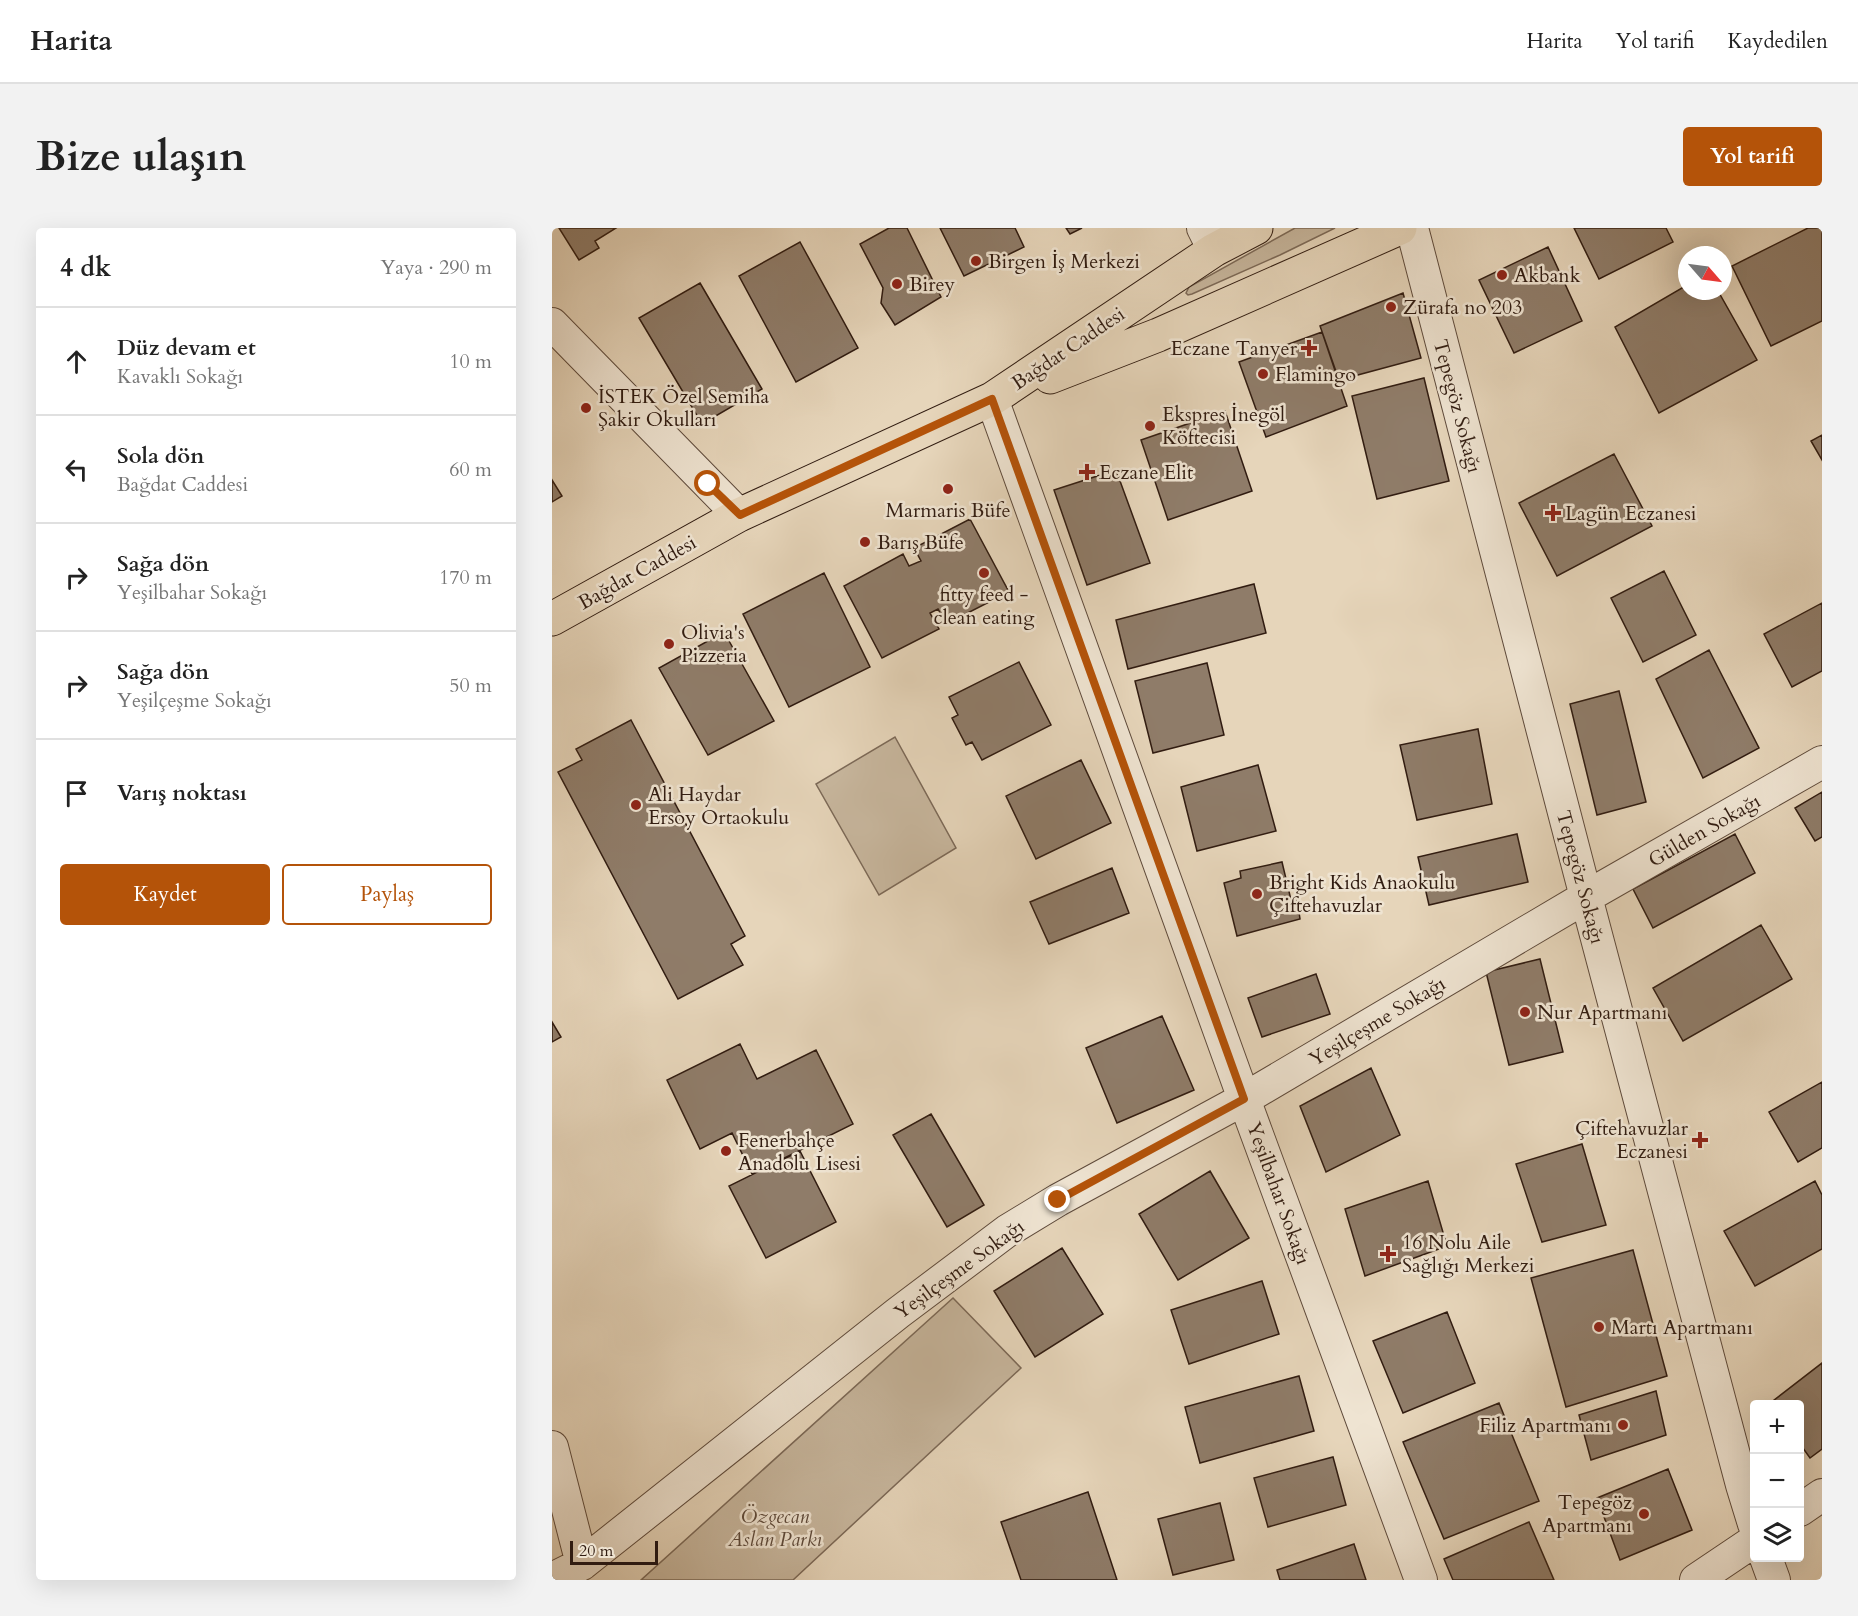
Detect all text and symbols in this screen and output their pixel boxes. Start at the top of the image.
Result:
text: Harita [30,22,113,60]
text: Harita [1527,27,1583,56]
text: Yol tarifi [1616,27,1695,56]
text: Kaydedilen [1728,27,1828,56]
button: Yol tarifi [1683,127,1822,186]
text: Bize ulaşın [36,128,246,185]
north arrow [1678,246,1732,300]
place label: Birgen İş Merkezi [988,248,1140,275]
text: 4 dk [60,250,111,285]
text: Yaya · 290 m [380,254,492,281]
marker: Birgen İş Merkezi [969,254,983,268]
place label: Akbank [1514,262,1581,289]
marker: Akbank [1495,268,1509,282]
place label: Birey [909,271,956,298]
marker: Birey [890,277,904,291]
place label: Zürafa no 203 [1403,294,1523,321]
street label: Bağdat Caddesi [1006,300,1130,396]
marker: Zürafa no 203 [1384,300,1398,314]
text: Düz devam et [117,333,256,363]
place label: Eczane Tanyer [1171,335,1298,362]
street label: Tepegöz Sokağı [1427,337,1488,476]
marker: Eczane Tanyer [1302,341,1316,355]
icon: ahead [60,345,93,378]
text: 10 m [449,348,492,375]
place label: Flamingo [1275,361,1356,388]
text: Kavaklı Sokağı [117,363,243,390]
marker: Flamingo [1256,367,1270,381]
place label: İSTEK Özel Semiha Şakir Okulları [598,383,769,433]
marker: İSTEK Özel Semiha Şakir Okulları [579,401,593,415]
place label: Ekspres İnegöl Köftecisi [1162,401,1285,451]
marker: Ekspres İnegöl Köftecisi [1143,419,1157,433]
text: Sola dön [117,441,204,471]
icon: left [60,453,93,486]
text: 60 m [449,456,492,483]
place label: Eczane Elit [1099,459,1194,486]
marker: Eczane Elit [1080,465,1094,479]
route start [694,470,720,496]
text: Bağdat Caddesi [117,471,248,498]
marker: Marmaris Büfe [941,482,955,496]
place label: Marmaris Büfe [885,497,1011,524]
place label: Lagün Eczanesi [1565,500,1697,527]
marker: Lagün Eczanesi [1546,506,1560,520]
street label: Bağdat Caddesi [573,529,701,616]
place label: Barış Büfe [877,529,964,556]
marker: Barış Büfe [858,535,872,549]
text: Sağa dön [117,549,209,579]
icon: right [60,561,93,594]
text: 170 m [439,564,492,591]
marker: fitty feed - clean eating [977,566,991,580]
text: Yeşilbahar Sokağı [117,579,267,606]
place label: fitty feed - clean eating [934,581,1035,631]
place label: Olivia's Pizzeria [681,619,747,669]
marker: Olivia's Pizzeria [662,637,676,651]
text: Sağa dön [117,657,209,687]
icon: right [60,669,93,702]
text: 50 m [449,672,492,699]
text: Yeşilçeşme Sokağı [117,687,272,714]
icon: arrive [60,777,93,810]
text: Varış noktası [117,778,247,808]
place label: Ali Haydar Ersoy Ortaokulu [648,781,789,831]
street label: Gülden Sokağı [1643,787,1766,873]
marker: Ali Haydar Ersoy Ortaokulu [629,798,643,812]
street label: Tepegöz Sokağı [1550,808,1611,947]
button: Kaydet [60,864,270,925]
button: Paylaş [282,864,492,925]
place label: Bright Kids Anaokulu Çiftehavuzlar [1269,869,1455,919]
marker: Bright Kids Anaokulu Çiftehavuzlar [1250,887,1264,901]
street label: Yeşilçeşme Sokağı [1304,970,1451,1073]
place label: Nur Apartmanı [1537,999,1668,1026]
marker: Nur Apartmanı [1518,1005,1532,1019]
place label: Çiftehavuzlar Eczanesi [1575,1115,1689,1165]
street label: Yeşilbahar Sokağı [1240,1118,1317,1269]
place label: Fenerbahçe Anadolu Lisesi [738,1127,861,1177]
marker: Çiftehavuzlar Eczanesi [1693,1133,1707,1147]
marker: Fenerbahçe Anadolu Lisesi [719,1144,733,1158]
route end [1044,1186,1070,1212]
street label: Yeşilçeşme Sokağı [889,1213,1030,1326]
place label: 16 Nolu Aile Sağlığı Merkezi [1402,1229,1535,1279]
marker: 16 Nolu Aile Sağlığı Merkezi [1379,1245,1397,1263]
place label: Martı Apartmanı [1611,1314,1753,1341]
marker: Martı Apartmanı [1592,1320,1606,1334]
map controls [1750,1400,1804,1562]
button: + [1750,1400,1804,1454]
place label: Filiz Apartmanı [1479,1412,1611,1439]
marker: Filiz Apartmanı [1616,1418,1630,1432]
button: − [1750,1454,1804,1508]
place label: Tepegöz Apartmanı [1542,1489,1632,1539]
park label: Özgecan Aslan Parkı [727,1503,823,1553]
marker: Tepegöz Apartmanı [1637,1507,1651,1521]
button: layers [1750,1508,1804,1562]
scale bar [570,1538,658,1566]
text: 20 m [579,1540,613,1562]

